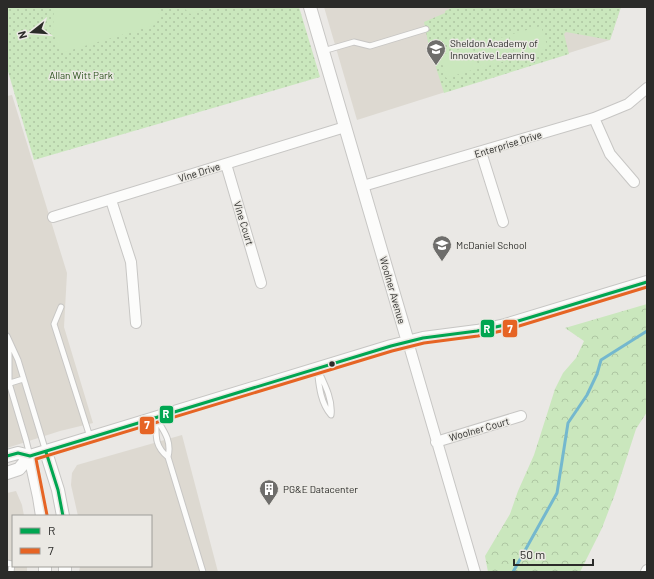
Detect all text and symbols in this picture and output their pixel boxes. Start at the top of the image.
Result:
north arrow [12,12,52,52]
text: N [15,30,29,40]
place label: Sheldon Academy of Innovative Learning [450,37,538,61]
school or university icon: Sheldon Academy of Innovative Learning [425,38,447,66]
park label: Allan Witt Park [49,69,113,81]
street label: Enterprise Drive [473,128,543,160]
street label: Vine Drive [177,160,221,184]
street label: Vine Court [232,200,256,247]
school or university icon: McDaniel School [431,234,453,262]
place label: McDaniel School [456,239,527,251]
street label: Woolner Avenue [378,255,408,325]
line badge: R [480,319,495,338]
line badge: 7 [502,319,518,338]
text: R [484,322,491,335]
text: 7 [507,322,513,335]
unlabelled marker [327,359,337,369]
line badge: R [159,405,174,424]
text: R [163,407,170,420]
street label: Woolner Court [448,415,511,443]
line badge: 7 [139,416,155,435]
text: 7 [144,418,150,431]
building icon: PG&E Datacenter [258,478,280,506]
place label: PG&E Datacenter [283,483,358,495]
legend [12,515,152,567]
text: R [48,523,55,537]
scale bar [514,541,593,567]
text: 7 [48,543,54,557]
text: 50 m [520,547,545,561]

